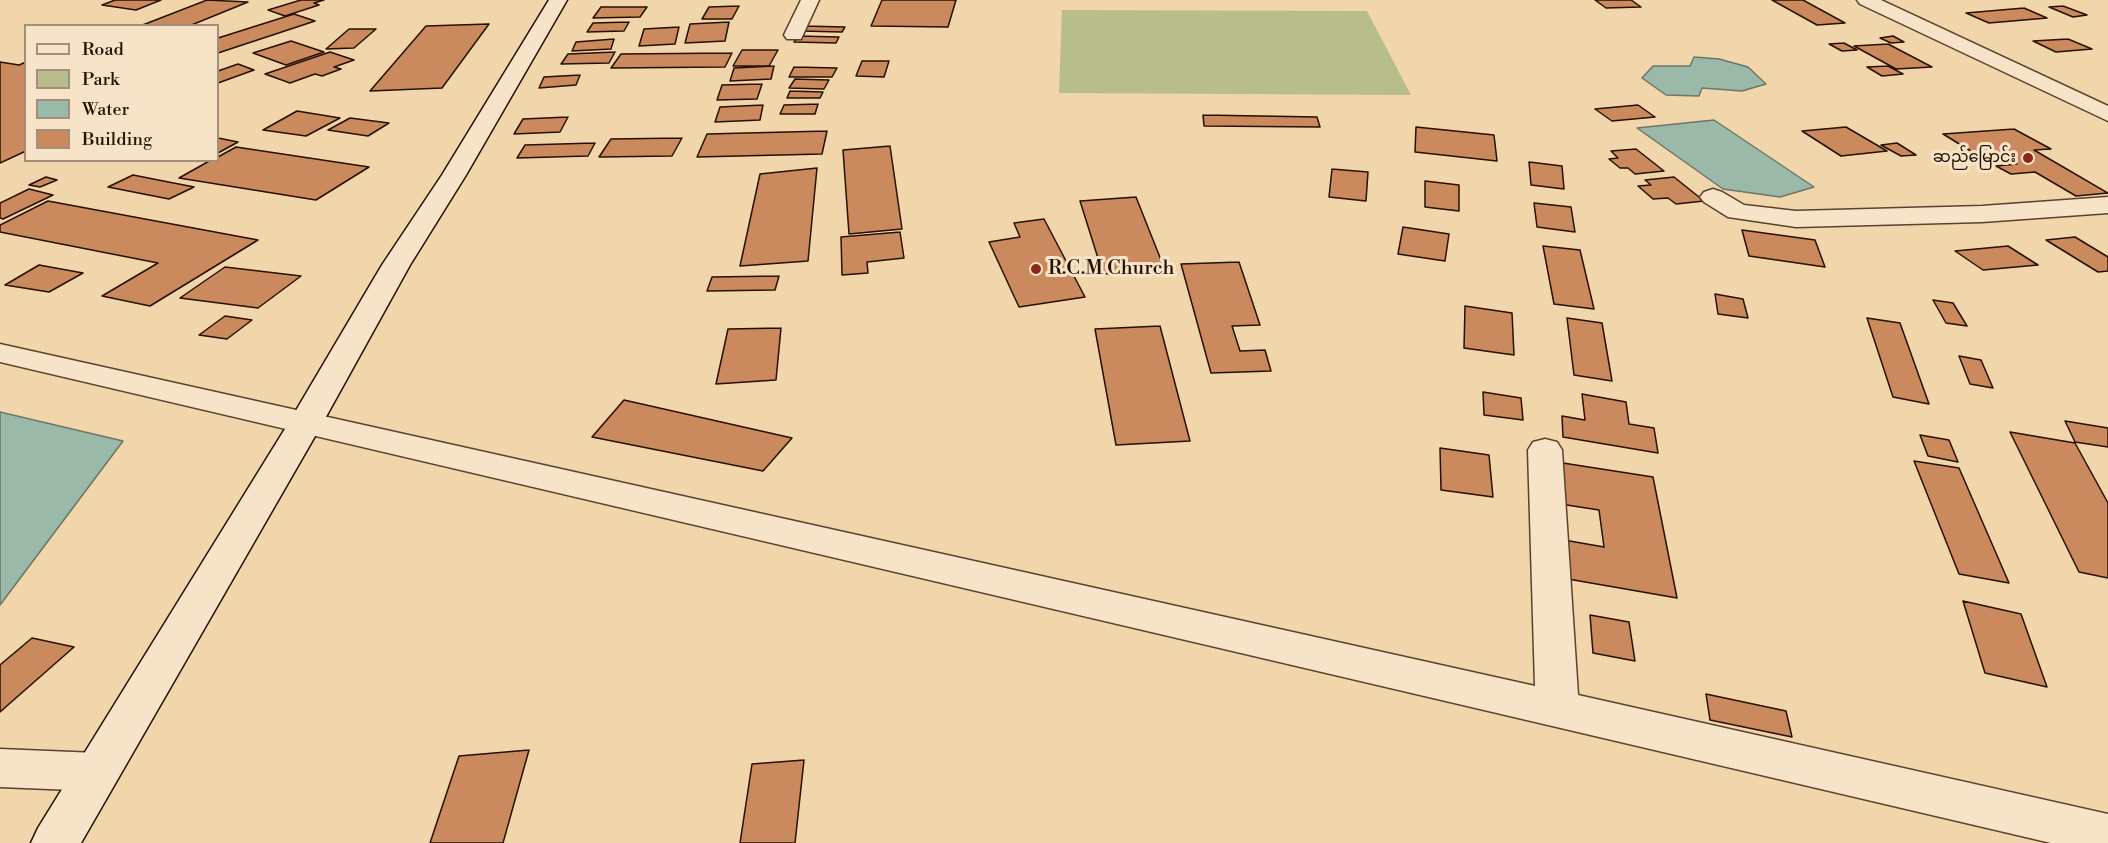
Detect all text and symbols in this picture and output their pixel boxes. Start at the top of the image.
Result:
legend [24,24,219,162]
text: Road [82,38,124,61]
text: Park [82,68,119,91]
text: Water [82,98,129,121]
text: Building [82,128,152,151]
place label: ဆည်မြောင်း [1933,148,2016,168]
marker: ဆည်မြောင်း [2021,151,2035,165]
place label: R.C.M Church [1048,257,1174,281]
marker: R.C.M Church [1029,262,1043,276]

